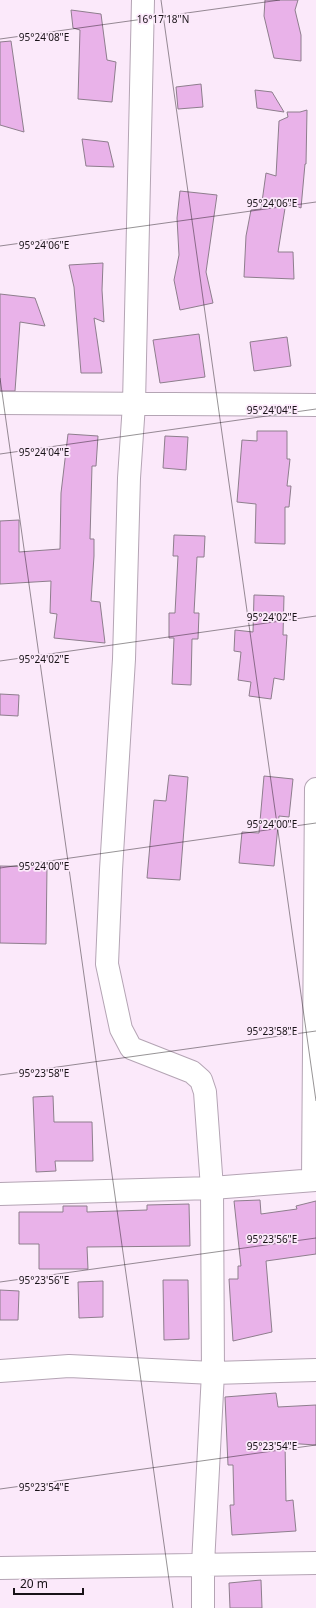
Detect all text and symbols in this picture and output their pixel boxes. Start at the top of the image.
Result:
text: 16°17'18"N [137,12,189,26]
text: 95°24'08"E [19,30,69,44]
text: 95°24'06"E [247,196,297,210]
text: 95°24'06"E [19,238,69,252]
text: 95°24'04"E [247,403,297,417]
text: 95°24'04"E [19,445,69,459]
text: 95°24'02"E [247,610,297,624]
text: 95°24'02"E [19,652,69,666]
text: 95°24'00"E [247,817,297,831]
text: 95°24'00"E [19,859,69,873]
text: 95°23'58"E [247,1024,297,1038]
text: 95°23'58"E [19,1066,69,1080]
text: 95°23'56"E [247,1232,297,1246]
text: 95°23'56"E [19,1273,69,1287]
text: 95°23'54"E [247,1439,297,1453]
text: 95°23'54"E [19,1480,69,1494]
scale bar [14,1570,83,1596]
text: 20 m [20,1575,48,1592]

